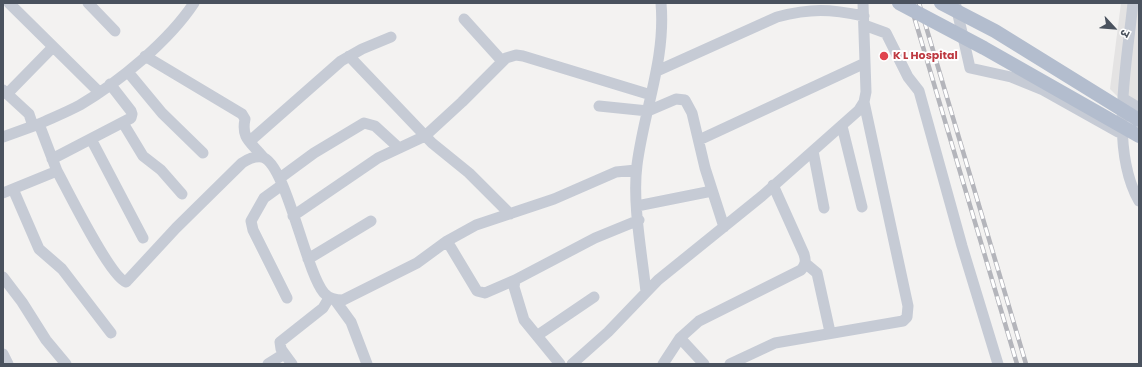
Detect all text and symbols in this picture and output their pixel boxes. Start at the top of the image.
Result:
north arrow [1094,8,1134,48]
text: उ [1116,27,1133,40]
place label: K L Hospital [893,49,958,63]
marker: K L Hospital [878,50,890,62]

